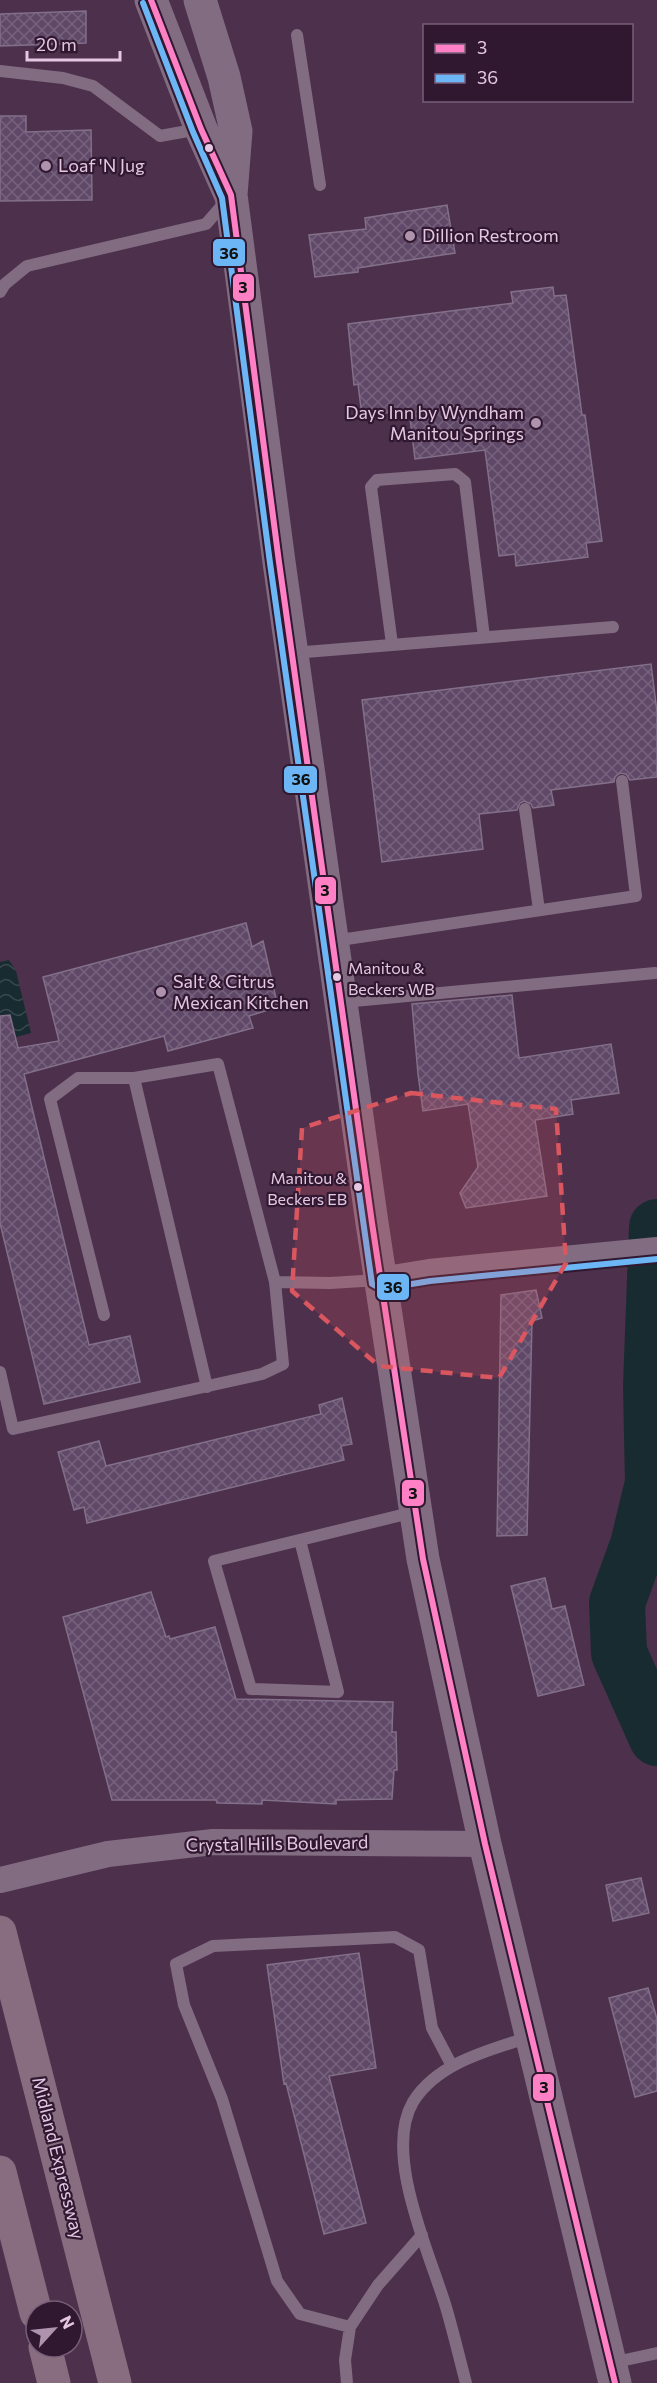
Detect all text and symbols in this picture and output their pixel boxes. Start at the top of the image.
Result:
scale bar [27,24,120,62]
legend [423,24,633,102]
text: 20 m [36,33,77,55]
text: 3 [477,36,487,58]
text: 36 [477,66,498,88]
unlabelled marker [203,142,215,154]
place label: Loaf 'N Jug [58,154,145,176]
marker: Loaf 'N Jug [39,159,53,173]
place label: Dillion Restroom [422,224,559,246]
marker: Dillion Restroom [403,229,417,243]
line badge: 36 [212,238,246,267]
text: 36 [219,243,239,262]
line badge: 3 [232,273,255,302]
text: 3 [238,277,248,296]
place label: Days Inn by Wyndham Manitou Springs [345,401,524,444]
marker: Days Inn by Wyndham Manitou Springs [529,416,543,430]
line badge: 36 [283,765,318,794]
text: 36 [291,769,311,788]
line badge: 3 [314,876,337,905]
text: 3 [320,880,330,899]
place label: Manitou & Beckers WB [348,958,435,998]
place label: Salt & Citrus Mexican Kitchen [173,970,309,1013]
marker: Manitou & Beckers WB [331,971,343,983]
marker: Salt & Citrus Mexican Kitchen [154,985,168,999]
place label: Manitou & Beckers EB [267,1168,347,1208]
marker: Manitou & Beckers EB [352,1181,364,1193]
line badge: 36 [376,1273,410,1301]
text: 36 [383,1277,403,1296]
line badge: 3 [401,1479,425,1507]
text: 3 [408,1483,418,1502]
street label: Crystal Hills Boulevard [185,1830,368,1856]
line badge: 3 [532,2073,555,2102]
street label: Midland Expressway [28,2074,90,2241]
text: 3 [539,2077,549,2096]
north arrow [24,2299,84,2359]
text: N [57,2312,79,2332]

